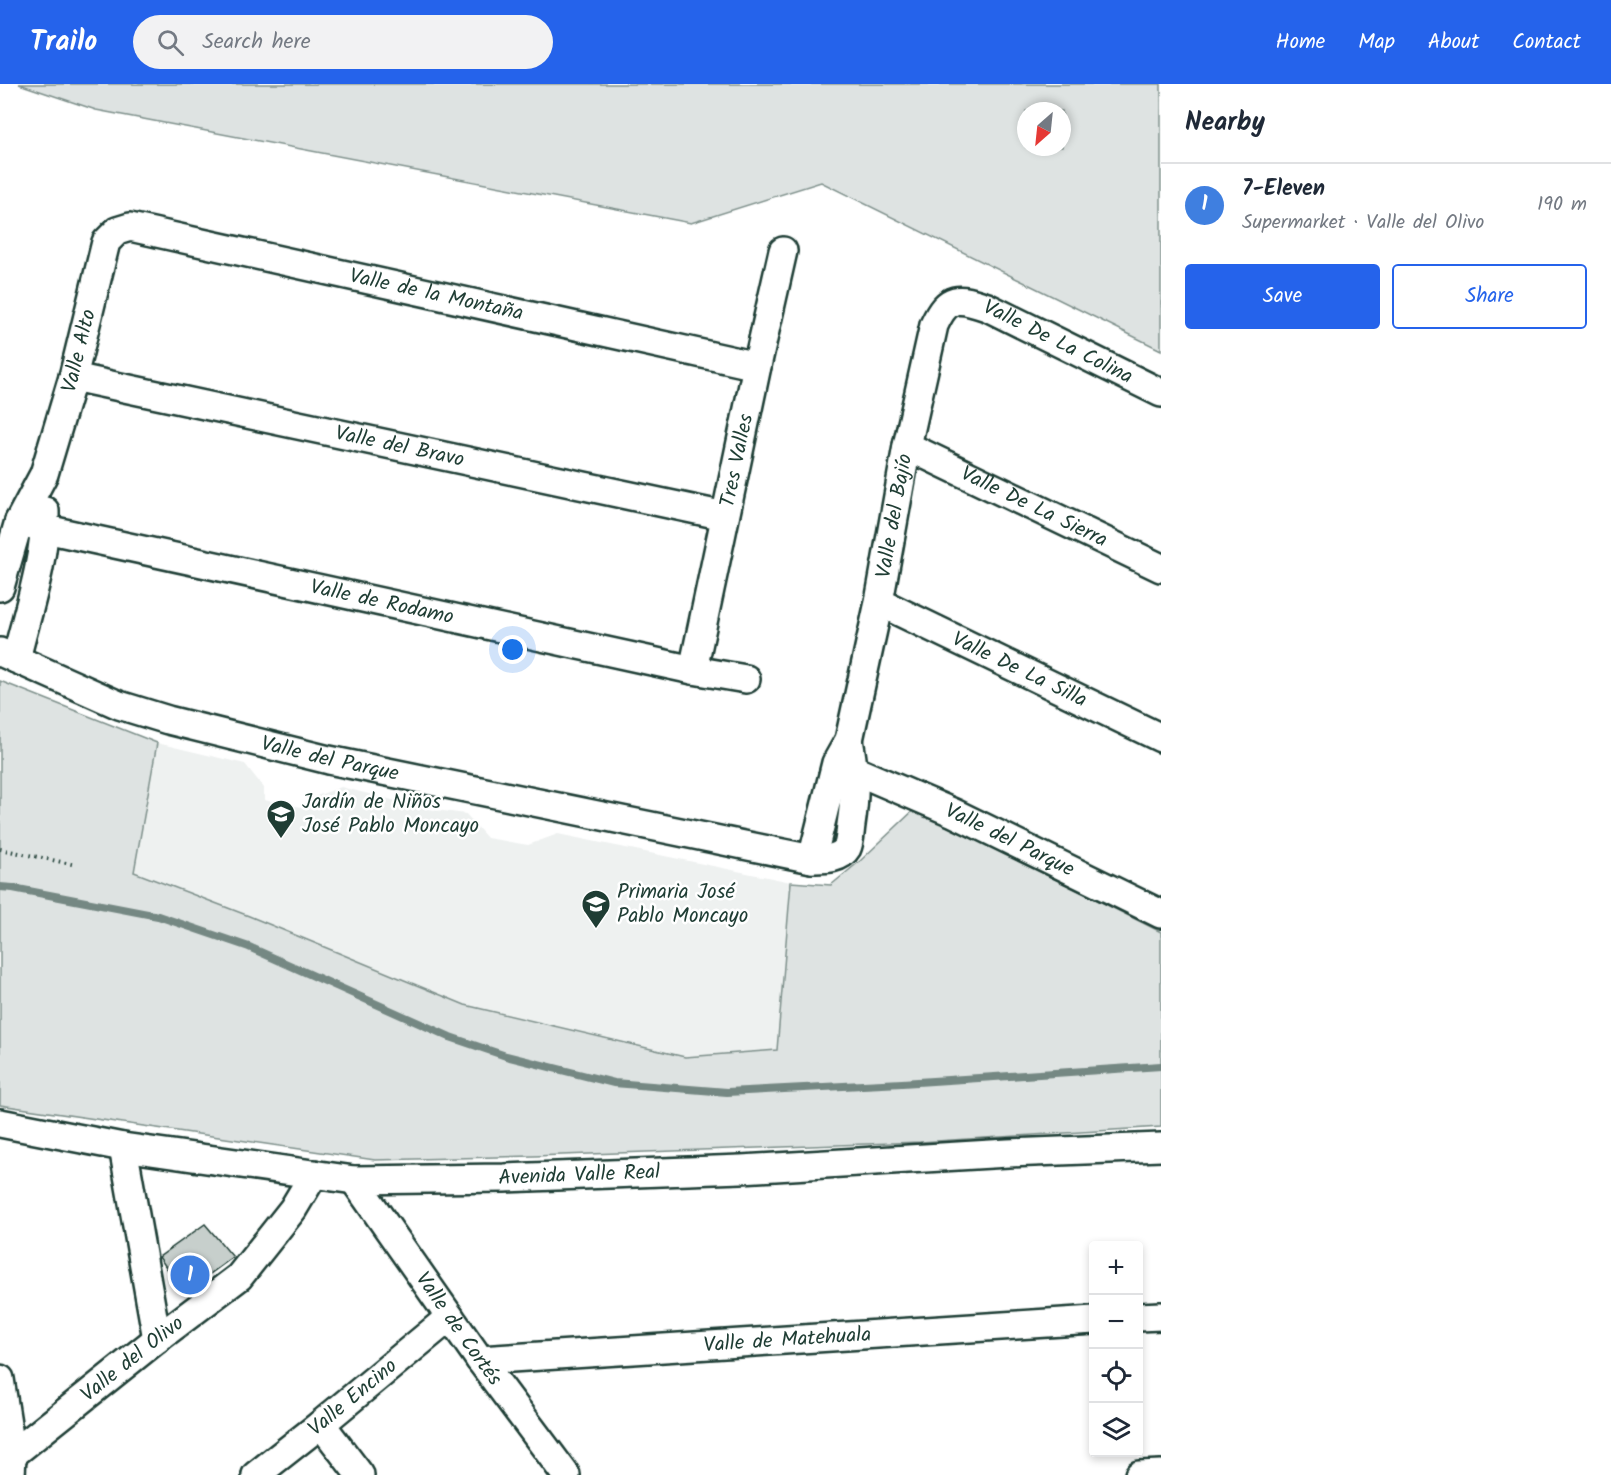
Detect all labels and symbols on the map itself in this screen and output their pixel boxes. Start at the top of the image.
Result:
north arrow [1017,102,1071,156]
street label: Valle de la Montaña [346,260,526,330]
street label: Valle De La Colina [977,291,1139,393]
street label: Valle Alto [53,306,105,397]
street label: Tres Valles [711,411,763,510]
street label: Valle del Bravo [332,417,467,476]
street label: Valle del Bajío [867,451,922,581]
street label: Valle De La Sierra [955,458,1113,557]
street label: Valle de Rodamo [307,571,457,634]
street label: Valle De La Silla [946,623,1093,716]
your location [498,635,527,664]
street label: Valle del Parque [257,727,402,790]
place label: Jardín de Niños José Pablo Moncayo [302,786,479,843]
street label: Valle del Parque [940,795,1081,886]
school or university icon: Jardín de Niños José Pablo Moncayo [265,798,297,840]
place label: Primaria José Pablo Moncayo [617,876,748,933]
school or university icon: Primaria José Pablo Moncayo [580,888,612,930]
street label: Avenida Valle Real [498,1156,661,1195]
pin: 1 [170,1252,210,1298]
street label: Valle de Cortés [407,1265,510,1393]
street label: Valle del Olivo [73,1308,191,1410]
street label: Valle de Matehuala [703,1318,872,1362]
street label: Valle Encino [301,1350,405,1445]

